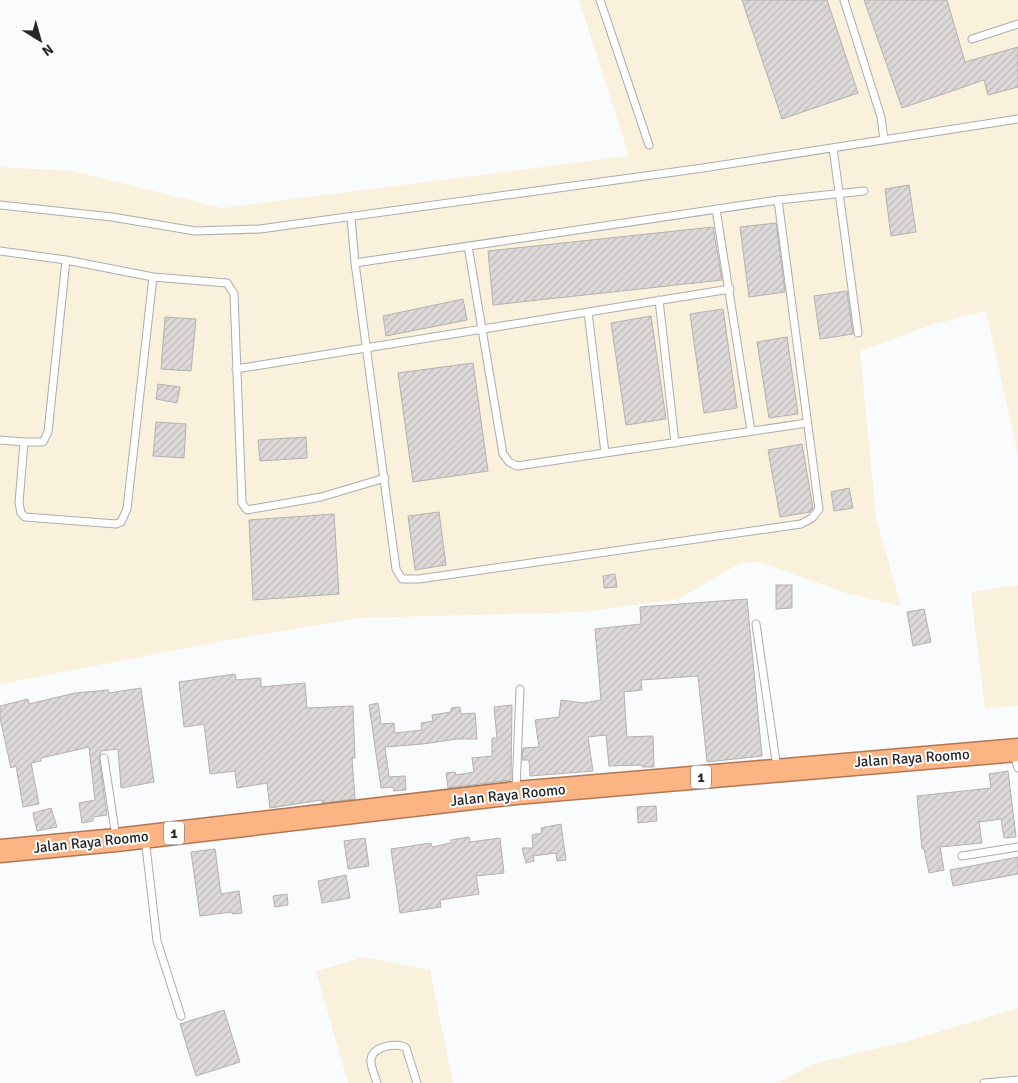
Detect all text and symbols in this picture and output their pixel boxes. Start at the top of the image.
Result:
north arrow [15,15,65,65]
text: N [39,40,57,60]
street label: Jalan Raya Roomo [854,745,971,771]
road number: 1 [691,766,711,789]
street label: Jalan Raya Roomo [450,780,567,810]
road number: 1 [164,821,184,844]
street label: Jalan Raya Roomo [33,827,150,857]

